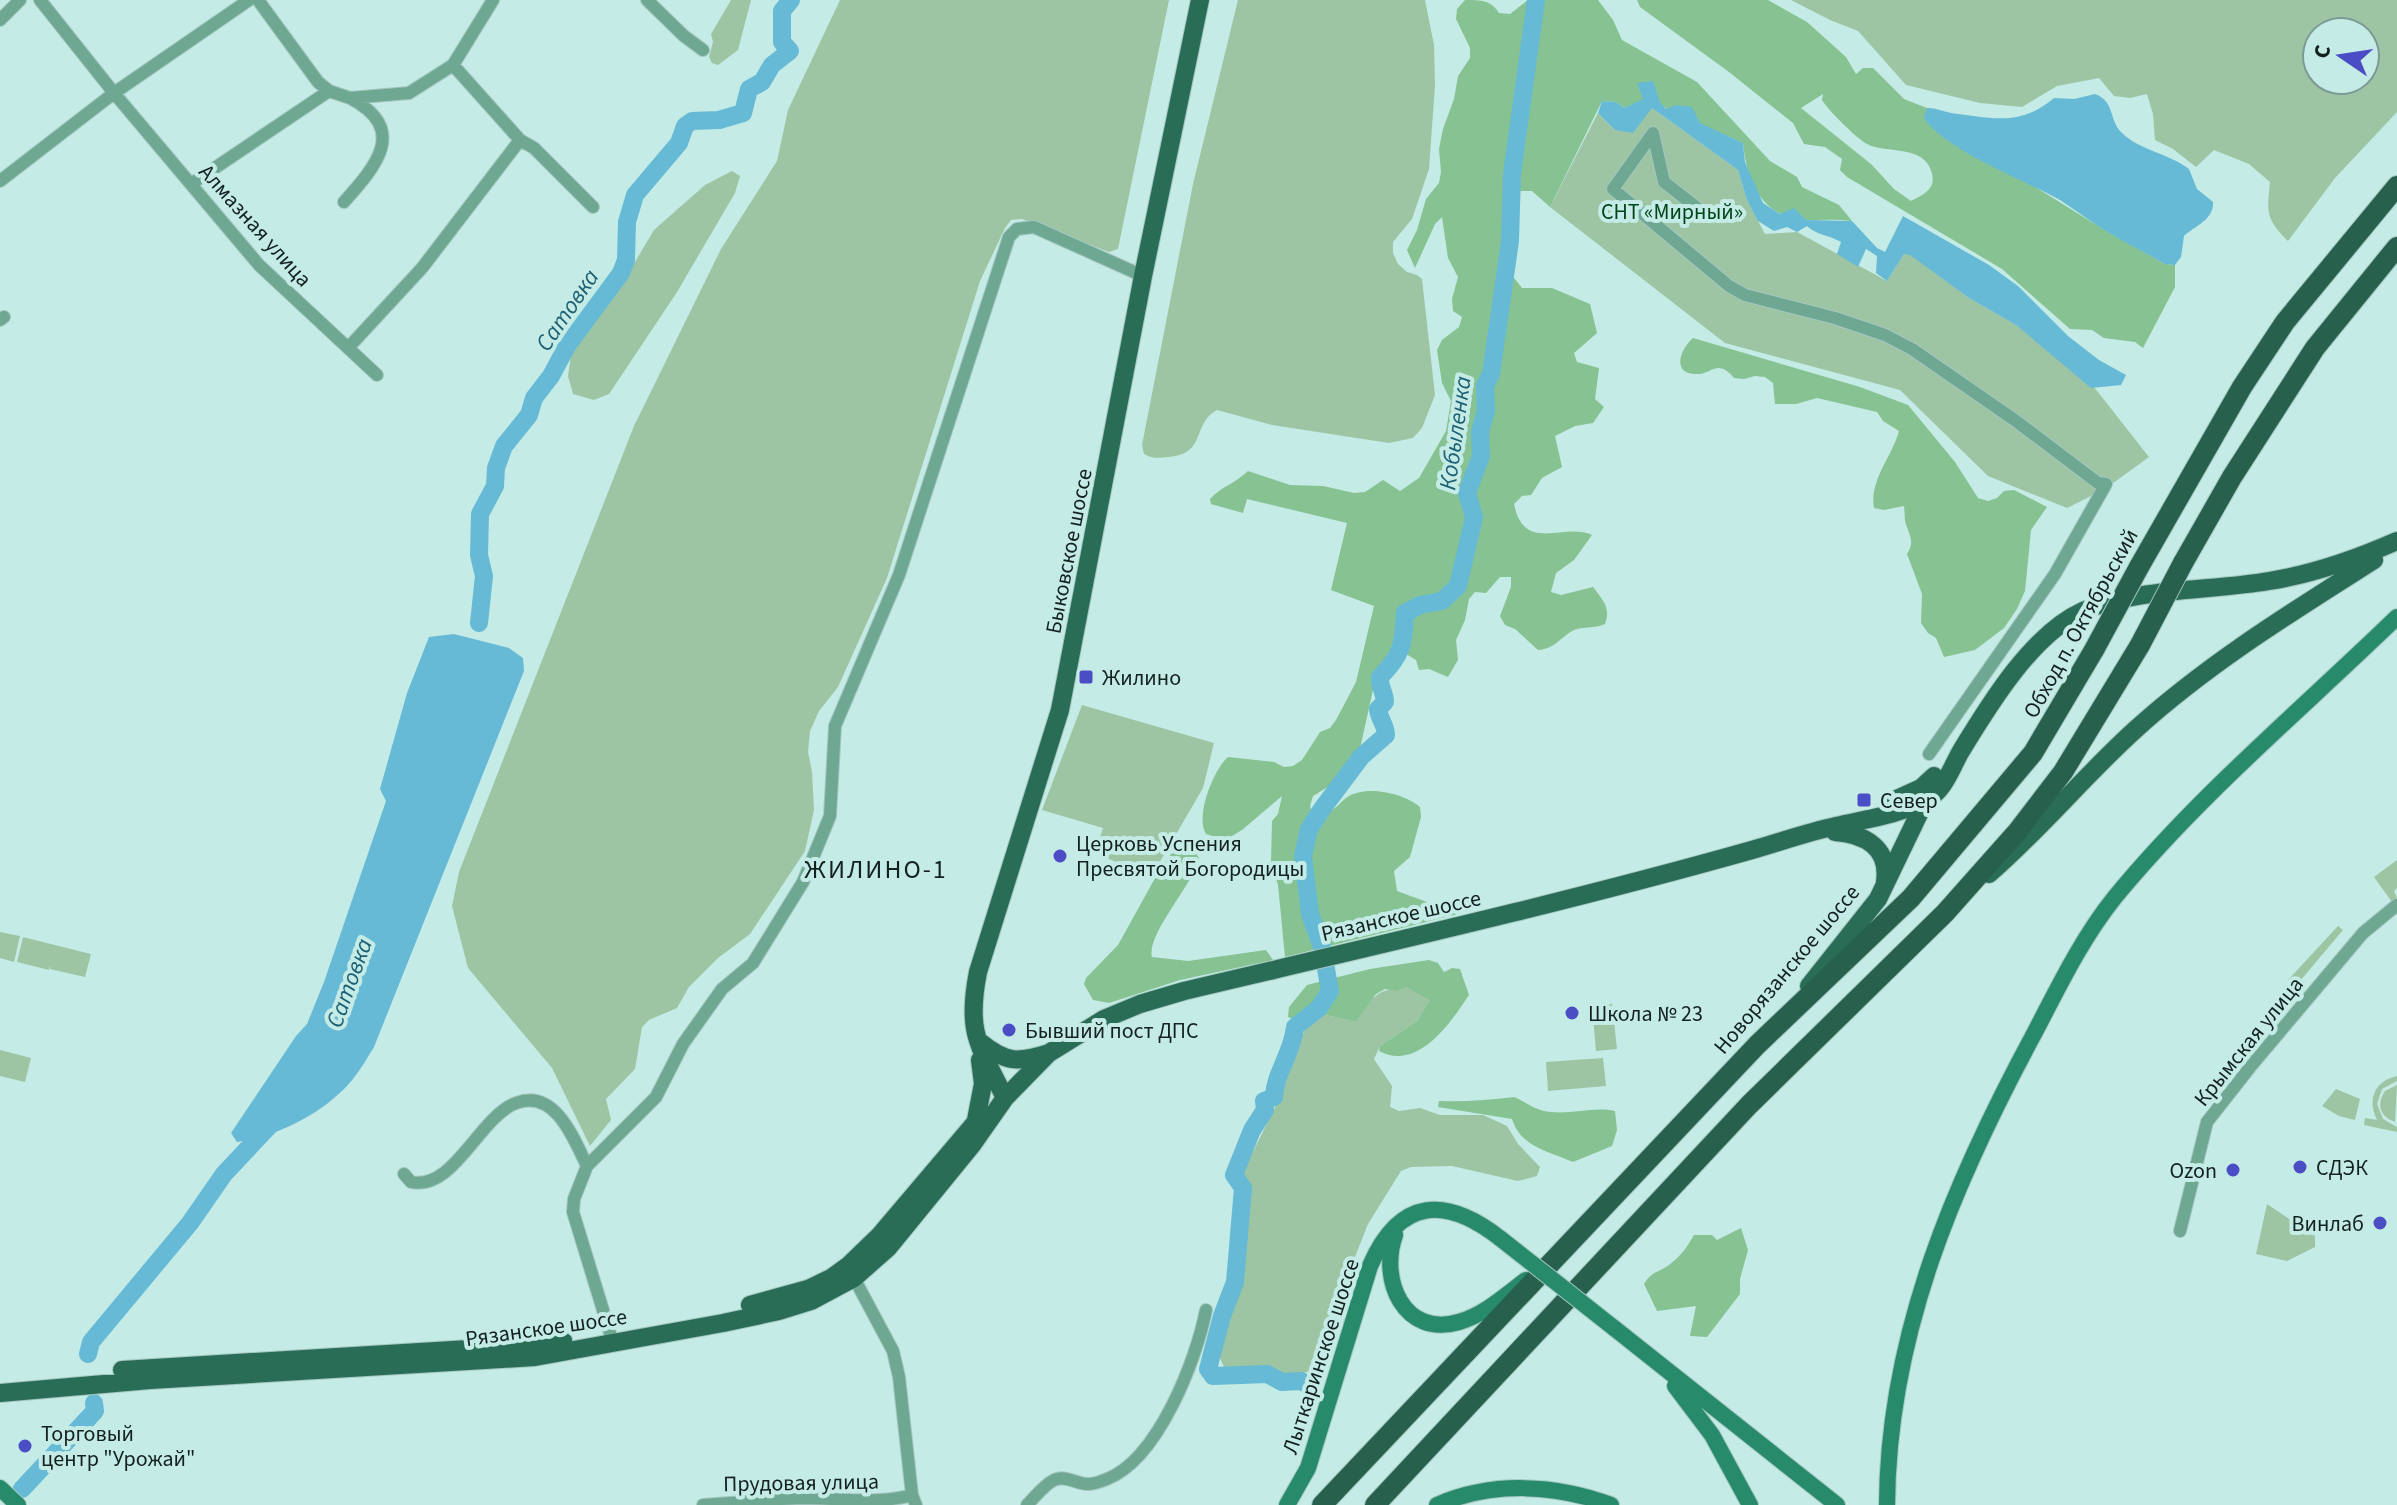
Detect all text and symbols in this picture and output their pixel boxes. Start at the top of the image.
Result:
north arrow [2301,16,2381,96]
text: С [2305,42,2340,62]
street label: Алмазная улица [191,157,319,294]
park label: СНТ «Мирный» [1601,196,1743,228]
water label: Сатовка [527,262,608,359]
water label: Кобыленка [1430,374,1481,492]
street label: Быковское шоссе [1037,466,1101,636]
street label: Обход п. Октябрьский [2015,523,2146,724]
place label: Жилино [1102,662,1181,694]
marker: Жилино [1077,668,1095,686]
place label: Север [1880,785,1938,817]
marker: Север [1855,791,1873,809]
place label: Церковь Успения Пресвятой Богородицы [1076,828,1304,885]
marker: Церковь Успения Пресвятой Богородицы [1051,847,1069,865]
district label: ЖИЛИНО-1 [804,851,948,888]
street label: Новорязанское шоссе [1706,878,1867,1061]
street label: Рязанское шоссе [1318,882,1484,950]
water label: Сатовка [317,933,382,1033]
street label: Крымская улица [2186,970,2311,1113]
place label: Школа № 23 [1588,998,1703,1030]
marker: Школа № 23 [1563,1004,1581,1022]
place label: Бывший пост ДПС [1025,1015,1199,1047]
marker: Бывший пост ДПС [1000,1021,1018,1039]
place label: СДЭК [2316,1152,2368,1184]
place label: Ozon [2169,1155,2217,1187]
marker: СДЭК [2291,1158,2309,1176]
marker: Ozon [2224,1161,2242,1179]
place label: Винлаб [2292,1208,2364,1240]
marker: Винлаб [2371,1214,2389,1232]
street label: Лыткаринское шоссе [1274,1254,1368,1458]
street label: Рязанское шоссе [463,1301,629,1355]
place label: Торговый центр "Урожай" [41,1418,195,1475]
marker: Торговый центр "Урожай" [16,1437,34,1455]
street label: Прудовая улица [723,1466,879,1500]

